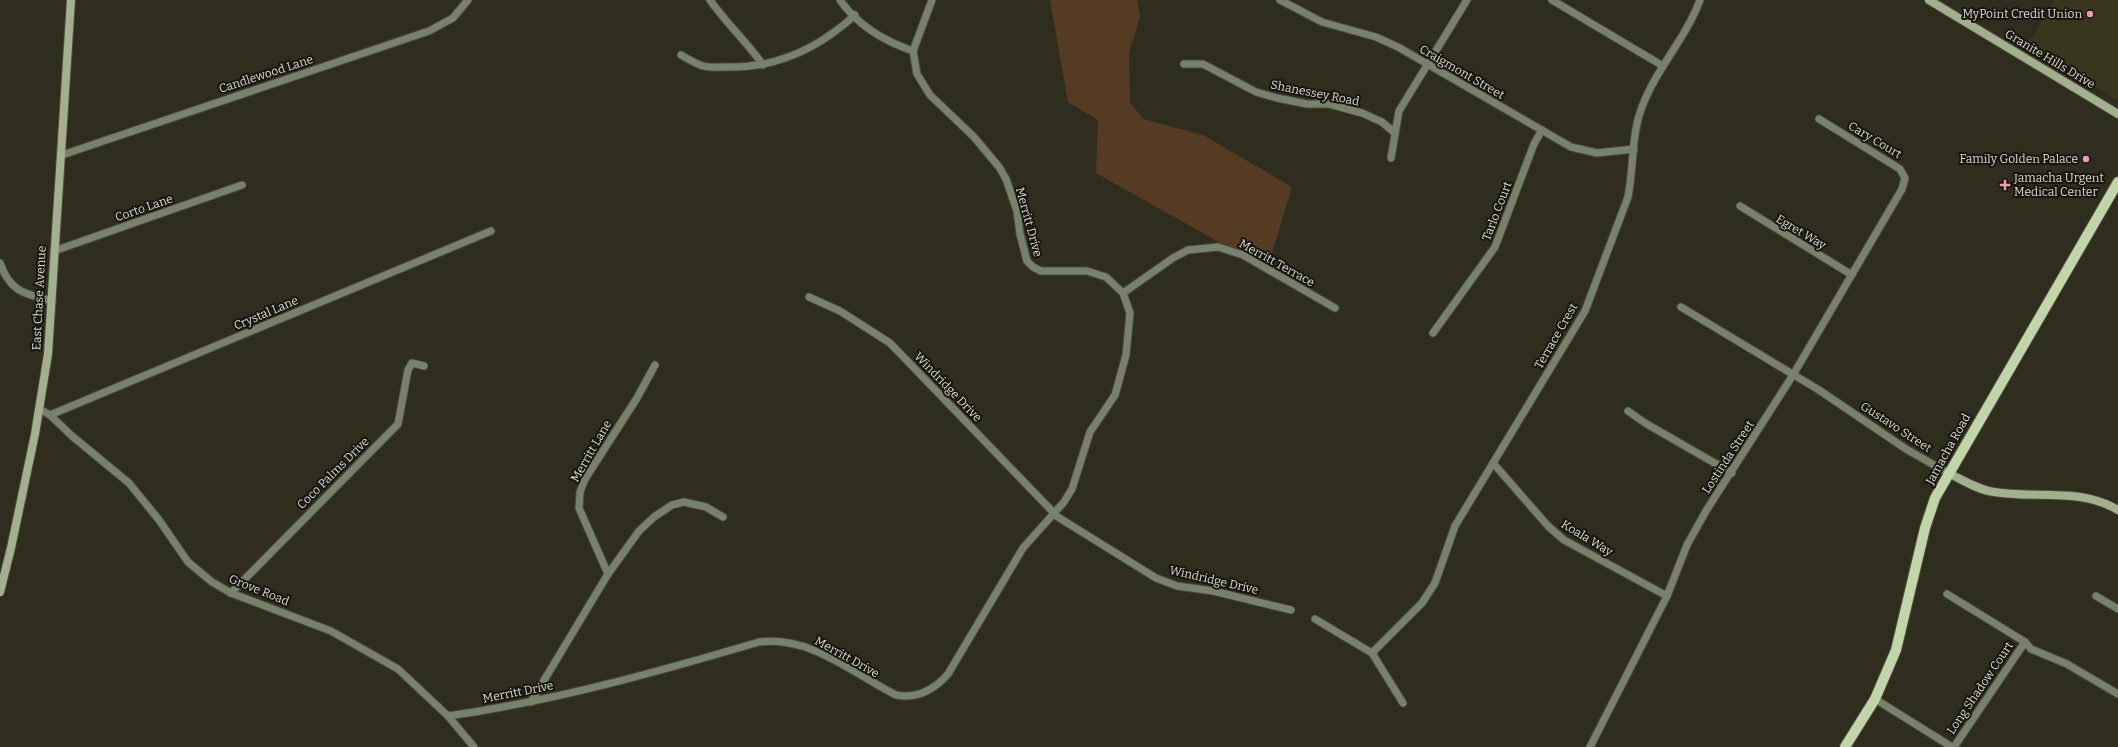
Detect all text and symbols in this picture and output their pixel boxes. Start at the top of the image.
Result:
place label: MyPoint Credit Union [1962,7,2082,21]
marker: MyPoint Credit Union [2085,9,2095,19]
street label: Granite Hills Drive [2002,27,2098,91]
street label: Craigmont Street [1417,42,1507,102]
street label: Candlewood Lane [217,52,315,96]
street label: Shanessey Road [1269,78,1361,108]
street label: Cary Court [1846,119,1905,162]
place label: Family Golden Palace [1959,152,2078,166]
marker: Family Golden Palace [2081,154,2091,164]
place label: Jamacha Urgent Medical Center [2013,171,2104,199]
street label: Tarlo Court [1479,179,1515,243]
marker: Jamacha Urgent Medical Center [1999,179,2011,191]
street label: Merritt Drive [1013,186,1045,258]
street label: Corto Lane [113,192,175,224]
street label: Egret Way [1773,212,1829,253]
street label: Merritt Terrace [1237,236,1317,290]
street label: East Chase Avenue [29,245,49,351]
street label: Crystal Lane [232,293,300,333]
street label: Terrace Crest [1532,300,1581,371]
street label: Windridge Drive [911,349,985,425]
street label: Gustavo Street [1858,399,1935,455]
street label: Jamacha Road [1922,411,1973,488]
street label: Lostinda Street [1699,417,1757,496]
street label: Merritt Lane [568,418,614,484]
street label: Coco Palms Drive [294,434,372,512]
street label: Koala Way [1559,517,1616,559]
street label: Windridge Drive [1168,563,1260,597]
street label: Grove Road [227,572,291,608]
street label: Merritt Drive [812,634,882,680]
street label: Long Shadow Court [1944,639,2017,737]
street label: Merritt Drive [482,678,554,706]

